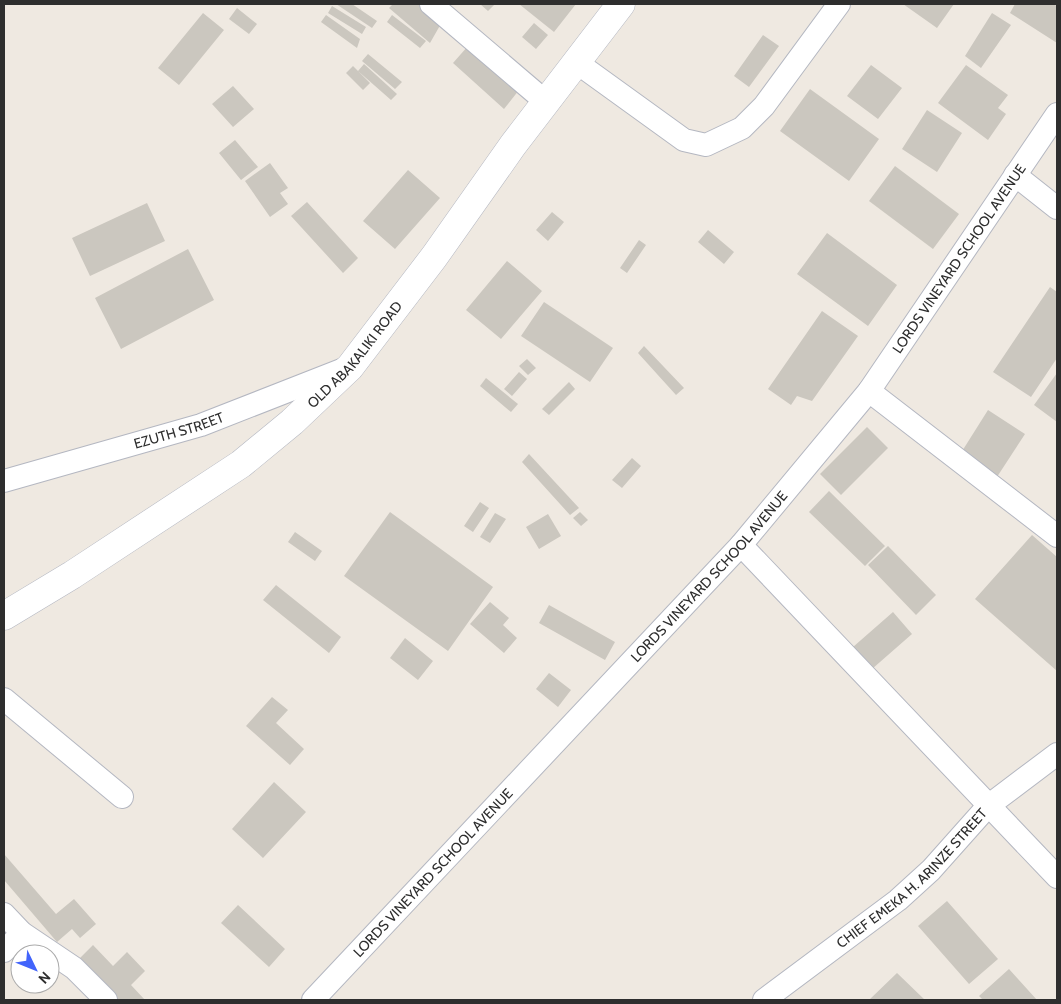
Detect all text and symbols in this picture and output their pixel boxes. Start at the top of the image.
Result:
street label: LORDS VINEYARD SCHOOL AVENUE [888,160,1030,357]
street label: OLD ABAKALIKI ROAD [303,297,406,412]
street label: EZUTH STREET [132,408,227,453]
street label: LORDS VINEYARD SCHOOL AVENUE [627,487,791,666]
street label: LORDS VINEYARD SCHOOL AVENUE [349,784,517,961]
street label: CHIEF EMEKA H. ARINZE STREET [833,804,991,952]
north arrow [10,944,60,994]
text: N [35,968,54,988]

